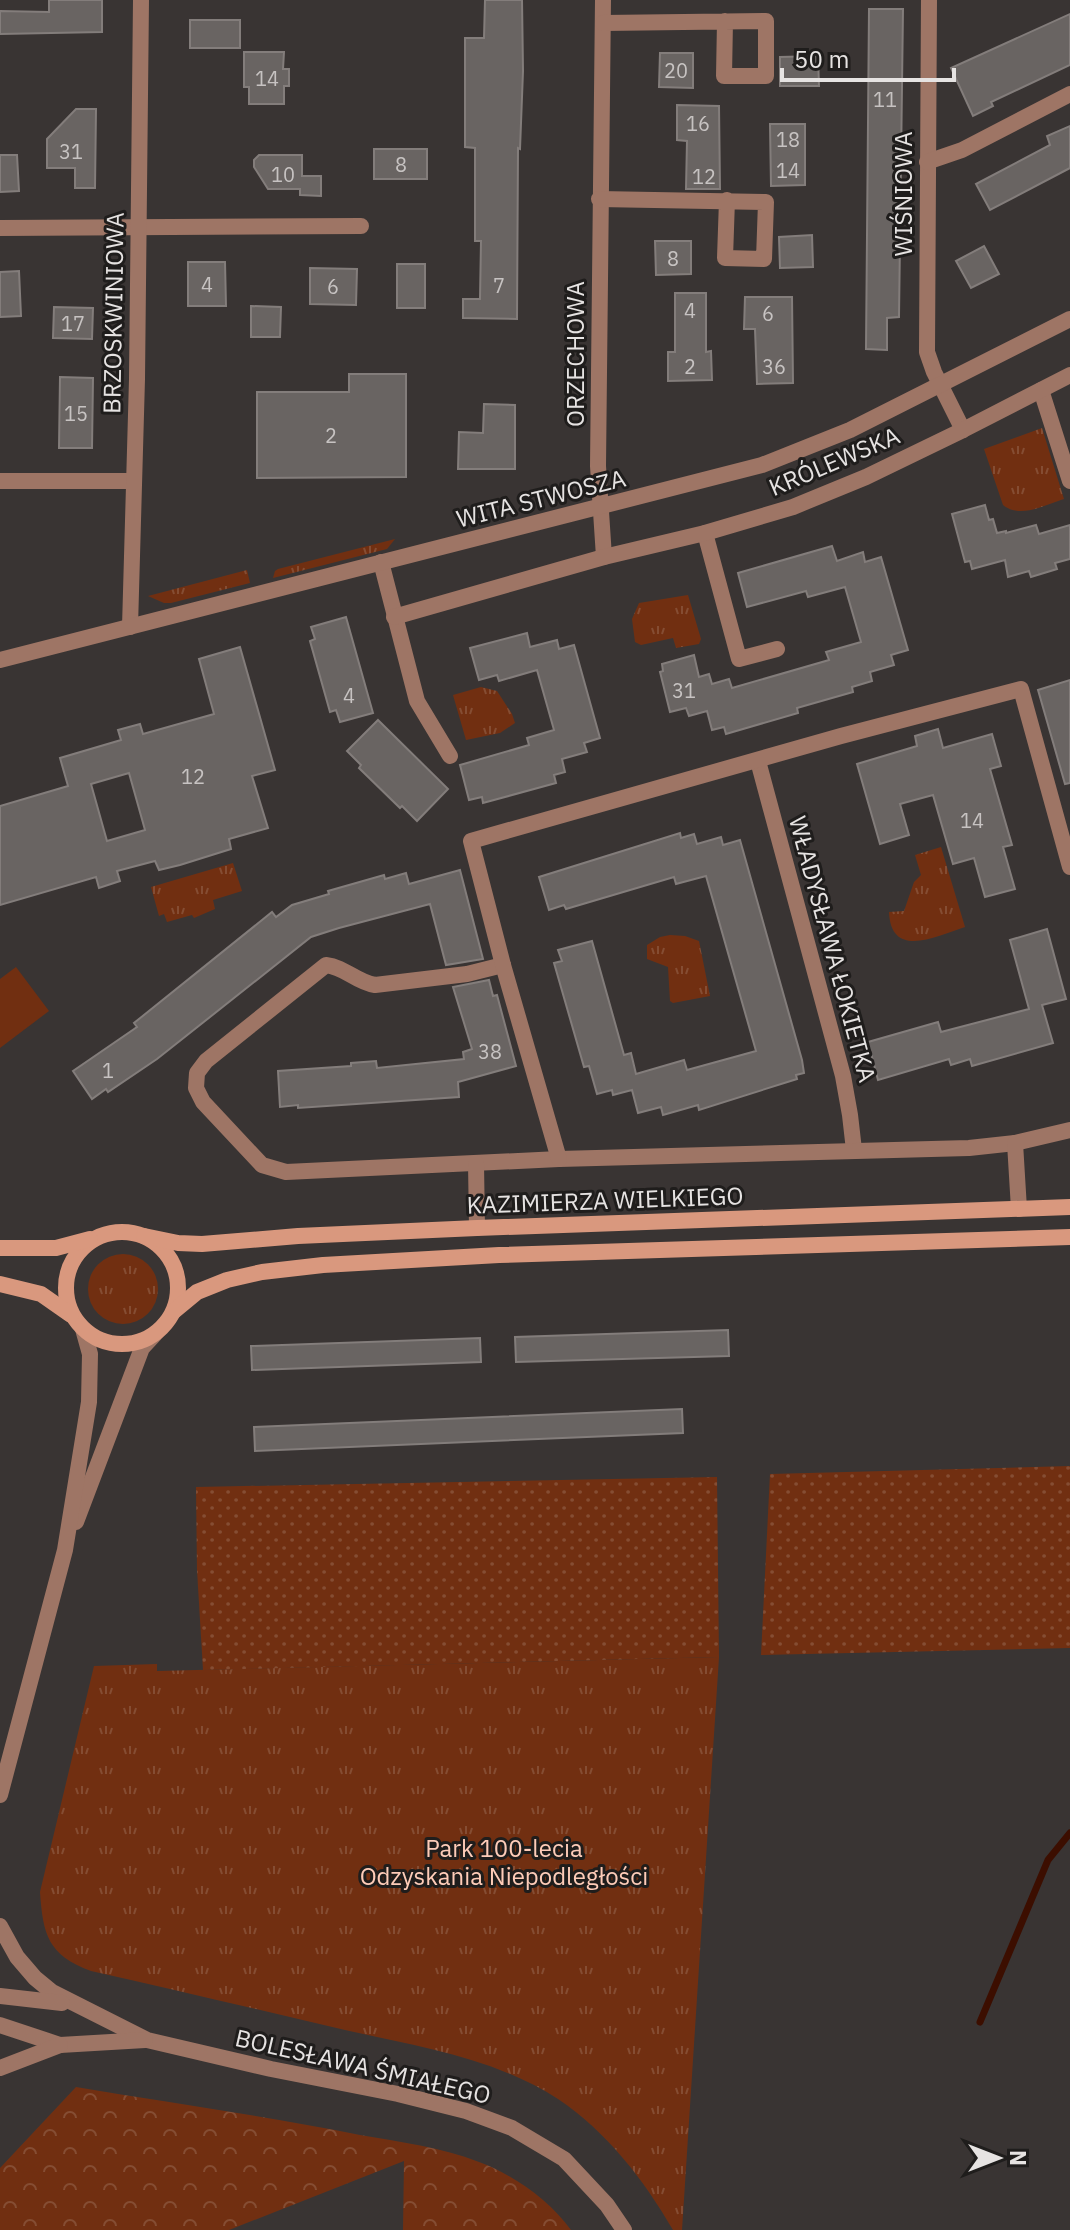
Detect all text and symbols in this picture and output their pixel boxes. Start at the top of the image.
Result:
scale bar [782,32,954,82]
text: 50 m [794,43,849,75]
house number: 20 [664,57,688,84]
house number: 14 [255,65,279,92]
house number: 11 [873,86,897,113]
house number: 16 [686,110,710,137]
house number: 18 [776,126,800,153]
street label: WIŚNIOWA [887,131,919,257]
house number: 31 [59,138,83,165]
house number: 8 [395,151,407,178]
house number: 14 [776,157,800,184]
house number: 10 [271,161,295,188]
house number: 12 [692,163,716,190]
street label: BRZOSKWINIOWA [95,212,131,414]
house number: 8 [667,245,679,272]
house number: 4 [201,271,213,298]
house number: 7 [493,272,505,299]
house number: 6 [327,273,339,300]
street label: ORZECHOWA [559,281,591,427]
house number: 4 [684,297,696,324]
house number: 6 [762,300,774,327]
house number: 17 [61,310,85,337]
house number: 2 [684,353,696,380]
house number: 36 [762,353,786,380]
house number: 15 [64,400,88,427]
street label: KRÓLEWSKA [764,419,904,503]
house number: 2 [325,422,337,449]
street label: WITA STWOSZA [453,462,629,534]
house number: 31 [672,677,696,704]
house number: 4 [343,682,355,709]
house number: 12 [181,763,205,790]
house number: 14 [960,807,984,834]
street label: WŁADYSŁAWA ŁOKIETKA [782,812,884,1086]
house number: 38 [478,1038,502,1065]
house number: 1 [102,1057,114,1084]
street label: KAZIMIERZA WIELKIEGO [466,1179,744,1221]
park label: Park 100-lecia Odzyskania Niepodległości [360,1832,648,1892]
street label: BOLESŁAWA ŚMIAŁEGO [232,2021,494,2111]
north arrow [958,2118,1038,2198]
text: N [1004,2150,1033,2166]

